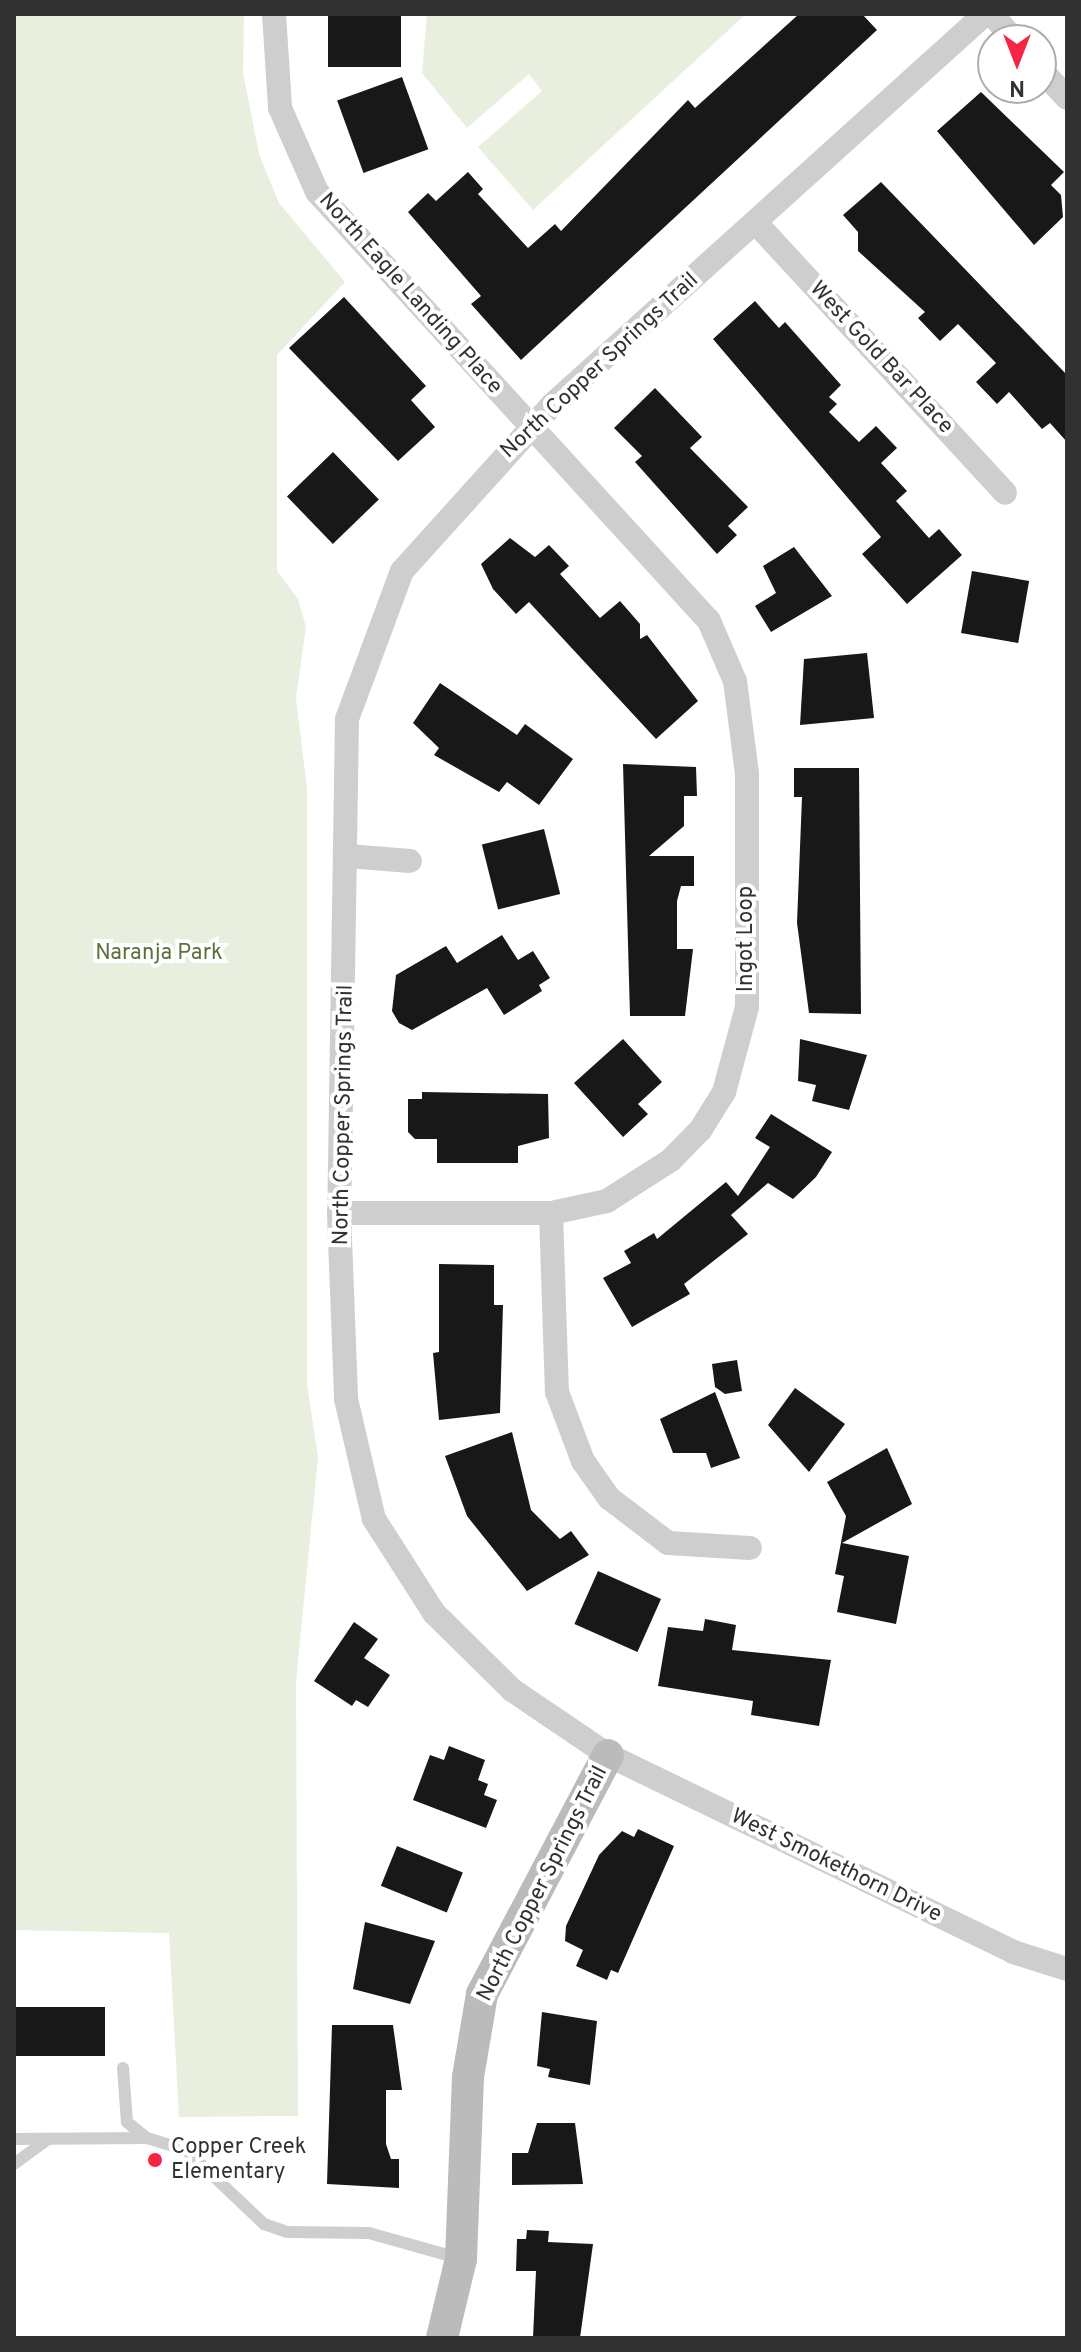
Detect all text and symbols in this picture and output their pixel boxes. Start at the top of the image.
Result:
north arrow [977,24,1057,104]
text: N [1009,73,1025,100]
street label: North Eagle Landing Place [313,188,507,400]
street label: North Copper Springs Trail [495,267,705,465]
street label: West Gold Bar Place [804,276,958,440]
street label: Ingot Loop [734,886,760,992]
park label: Naranja Park [95,941,223,967]
street label: North Copper Springs Trail [329,984,359,1246]
street label: North Copper Springs Trail [472,1761,614,2007]
street label: West Smokethorn Drive [726,1803,946,1929]
place label: Copper Creek Elementary [171,2134,306,2186]
marker: Copper Creek Elementary [146,2151,164,2169]

